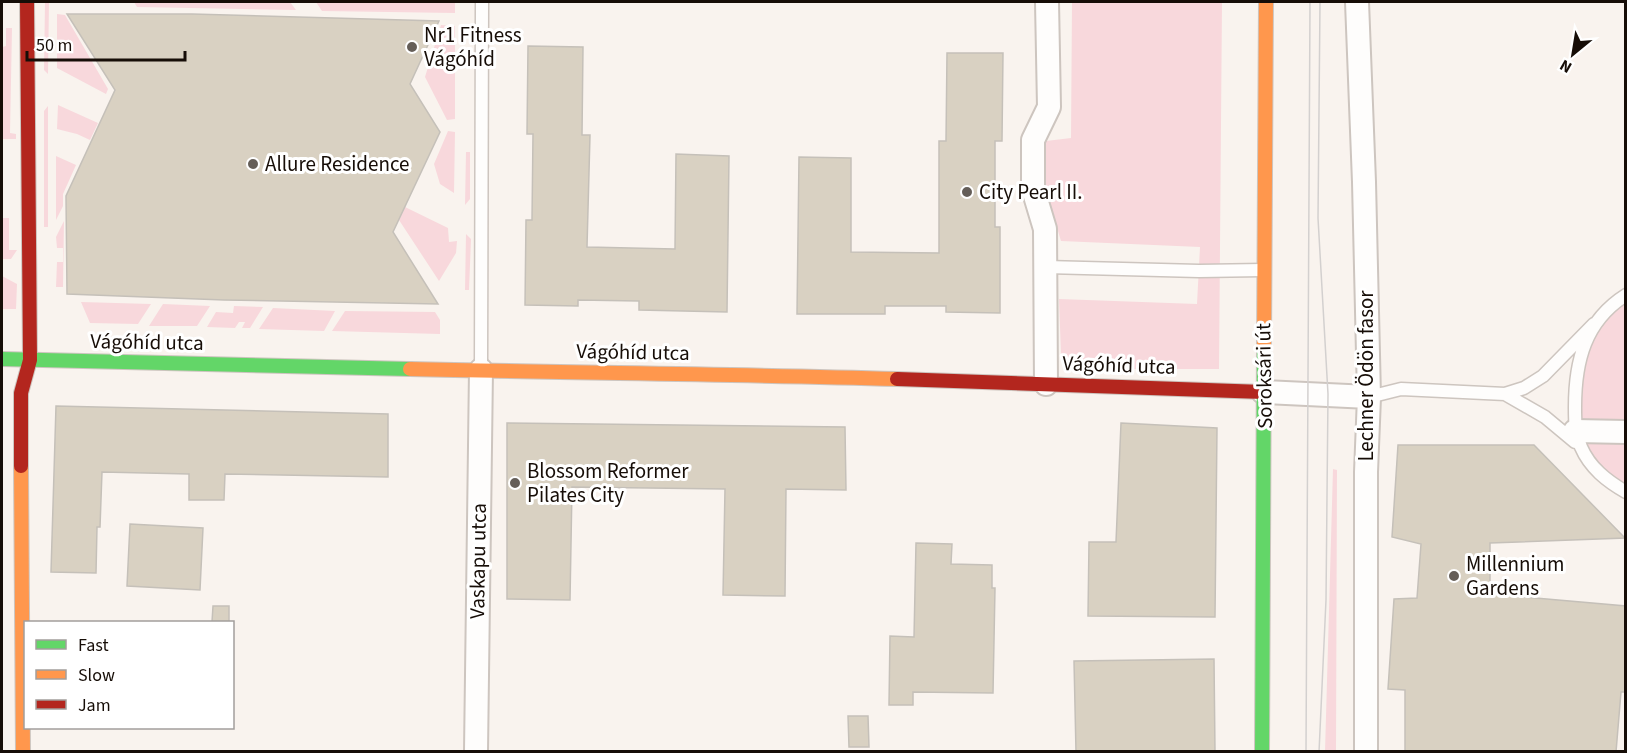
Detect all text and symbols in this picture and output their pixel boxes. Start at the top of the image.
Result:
place label: Nr1 Fitness Vágóhíd [424,20,522,74]
scale bar [27,24,184,62]
north arrow [1543,24,1603,84]
text: 50 m [36,33,72,58]
marker: Nr1 Fitness Vágóhíd [405,40,419,54]
text: N [1556,54,1576,78]
place label: Allure Residence [265,149,409,179]
marker: Allure Residence [246,157,260,171]
place label: City Pearl II. [979,177,1082,207]
marker: City Pearl II. [960,185,974,199]
street label: Lechner Ödön fasor [1351,290,1381,462]
street label: Soroksári út [1248,323,1280,429]
street label: Vágóhíd utca [90,326,204,358]
street label: Vágóhíd utca [576,336,690,368]
street label: Vágóhíd utca [1062,348,1176,382]
place label: Blossom Reformer Pilates City [527,456,689,510]
marker: Blossom Reformer Pilates City [508,476,522,490]
street label: Vaskapu utca [462,503,494,619]
place label: Millennium Gardens [1466,549,1565,603]
marker: Millennium Gardens [1447,569,1461,583]
legend [24,621,234,729]
text: Fast [78,633,109,658]
text: Slow [78,663,115,688]
text: Jam [78,693,111,718]

